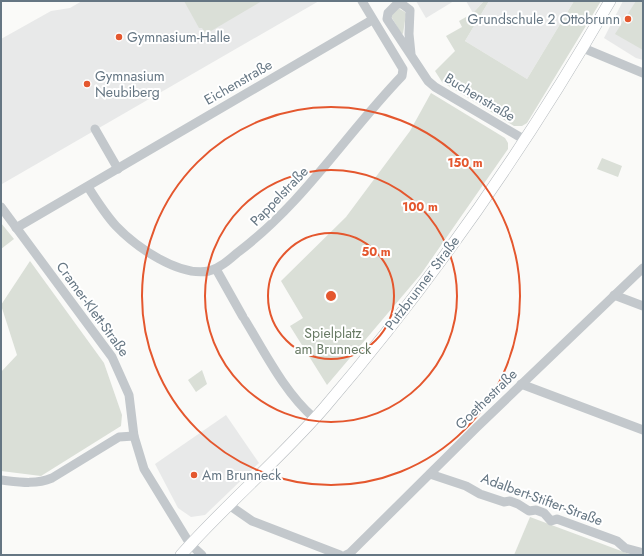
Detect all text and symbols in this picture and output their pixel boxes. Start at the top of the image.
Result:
place label: Grundschule 2 Ottobrunn [468,9,620,29]
marker: Grundschule 2 Ottobrunn [623,14,633,24]
place label: Gymnasium-Halle [127,27,230,47]
marker: Gymnasium-Halle [114,32,124,42]
street label: Eichenstraße [200,54,276,110]
place label: Gymnasium Neubiberg [95,66,165,102]
street label: Buchenstraße [441,68,519,126]
marker: Gymnasium Neubiberg [82,79,92,89]
text: 150 m [447,154,483,172]
street label: Pappelstraße [245,162,313,230]
text: 100 m [402,198,438,216]
street label: Putzbrunner Straße [380,232,464,334]
text: 50 m [361,243,391,261]
street label: Cramer-Klett-Straße [52,258,134,360]
centre of rings [324,289,338,303]
park label: Spielplatz am Brunneck [295,323,372,359]
street label: Goethestraße [451,364,521,434]
place label: Am Brunneck [202,465,282,485]
street label: Adalbert-Stifter-Straße [478,468,606,530]
marker: Am Brunneck [189,470,199,480]

